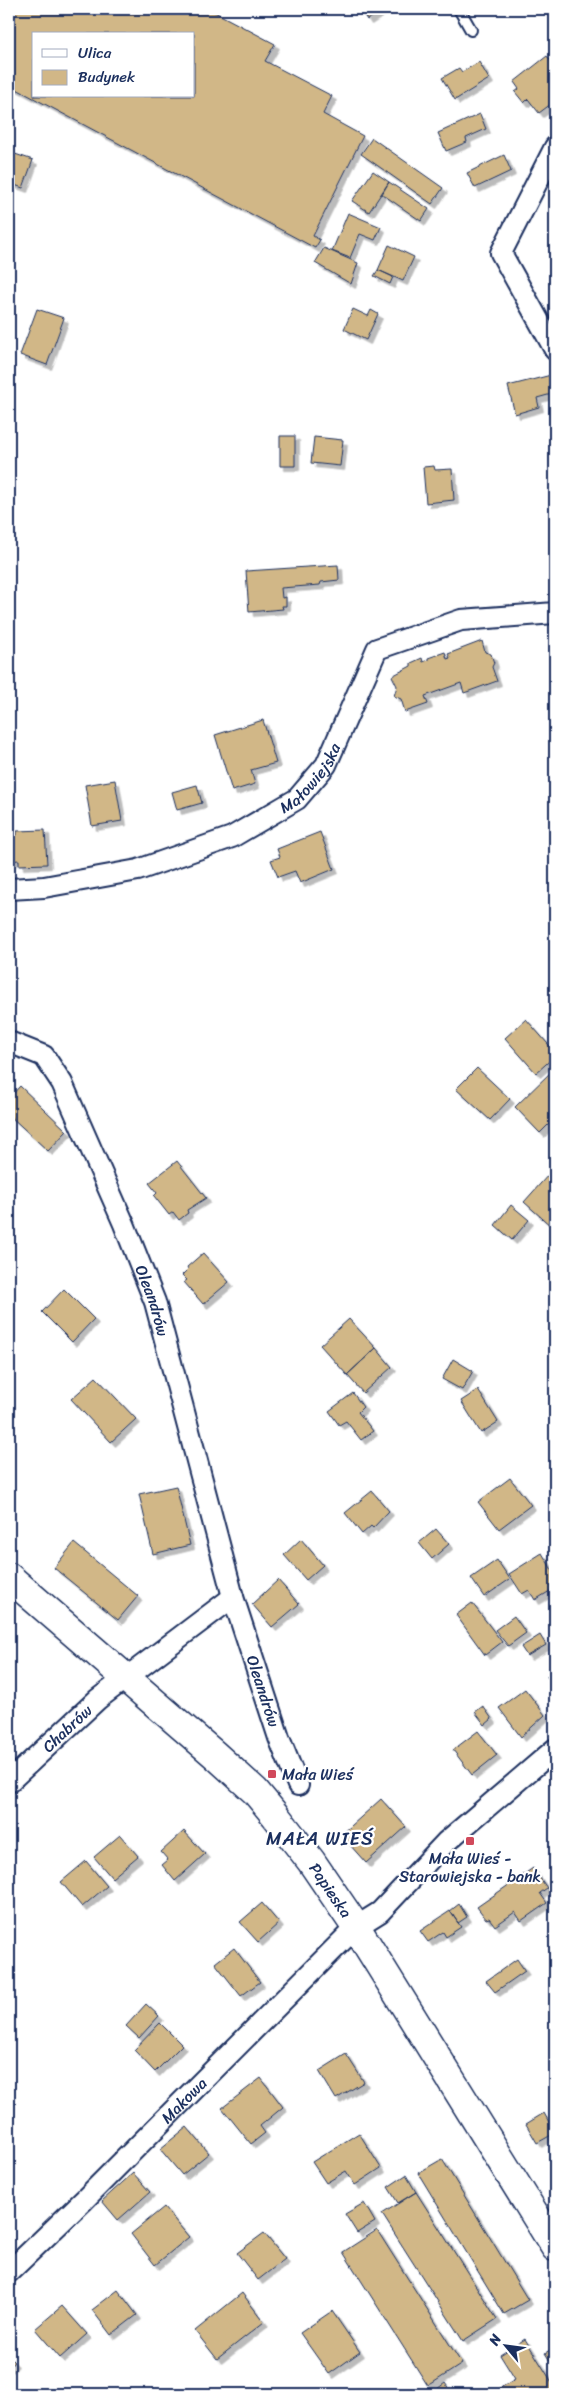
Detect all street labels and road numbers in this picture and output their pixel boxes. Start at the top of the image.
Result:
street label: Małowiejska [274,737,349,821]
street label: Oleandrów [127,1260,177,1340]
street label: Oleandrów [238,1651,288,1731]
street label: Chabrów [35,1697,100,1760]
street label: Papieska [301,1857,360,1924]
street label: Makowa [154,2070,214,2131]

